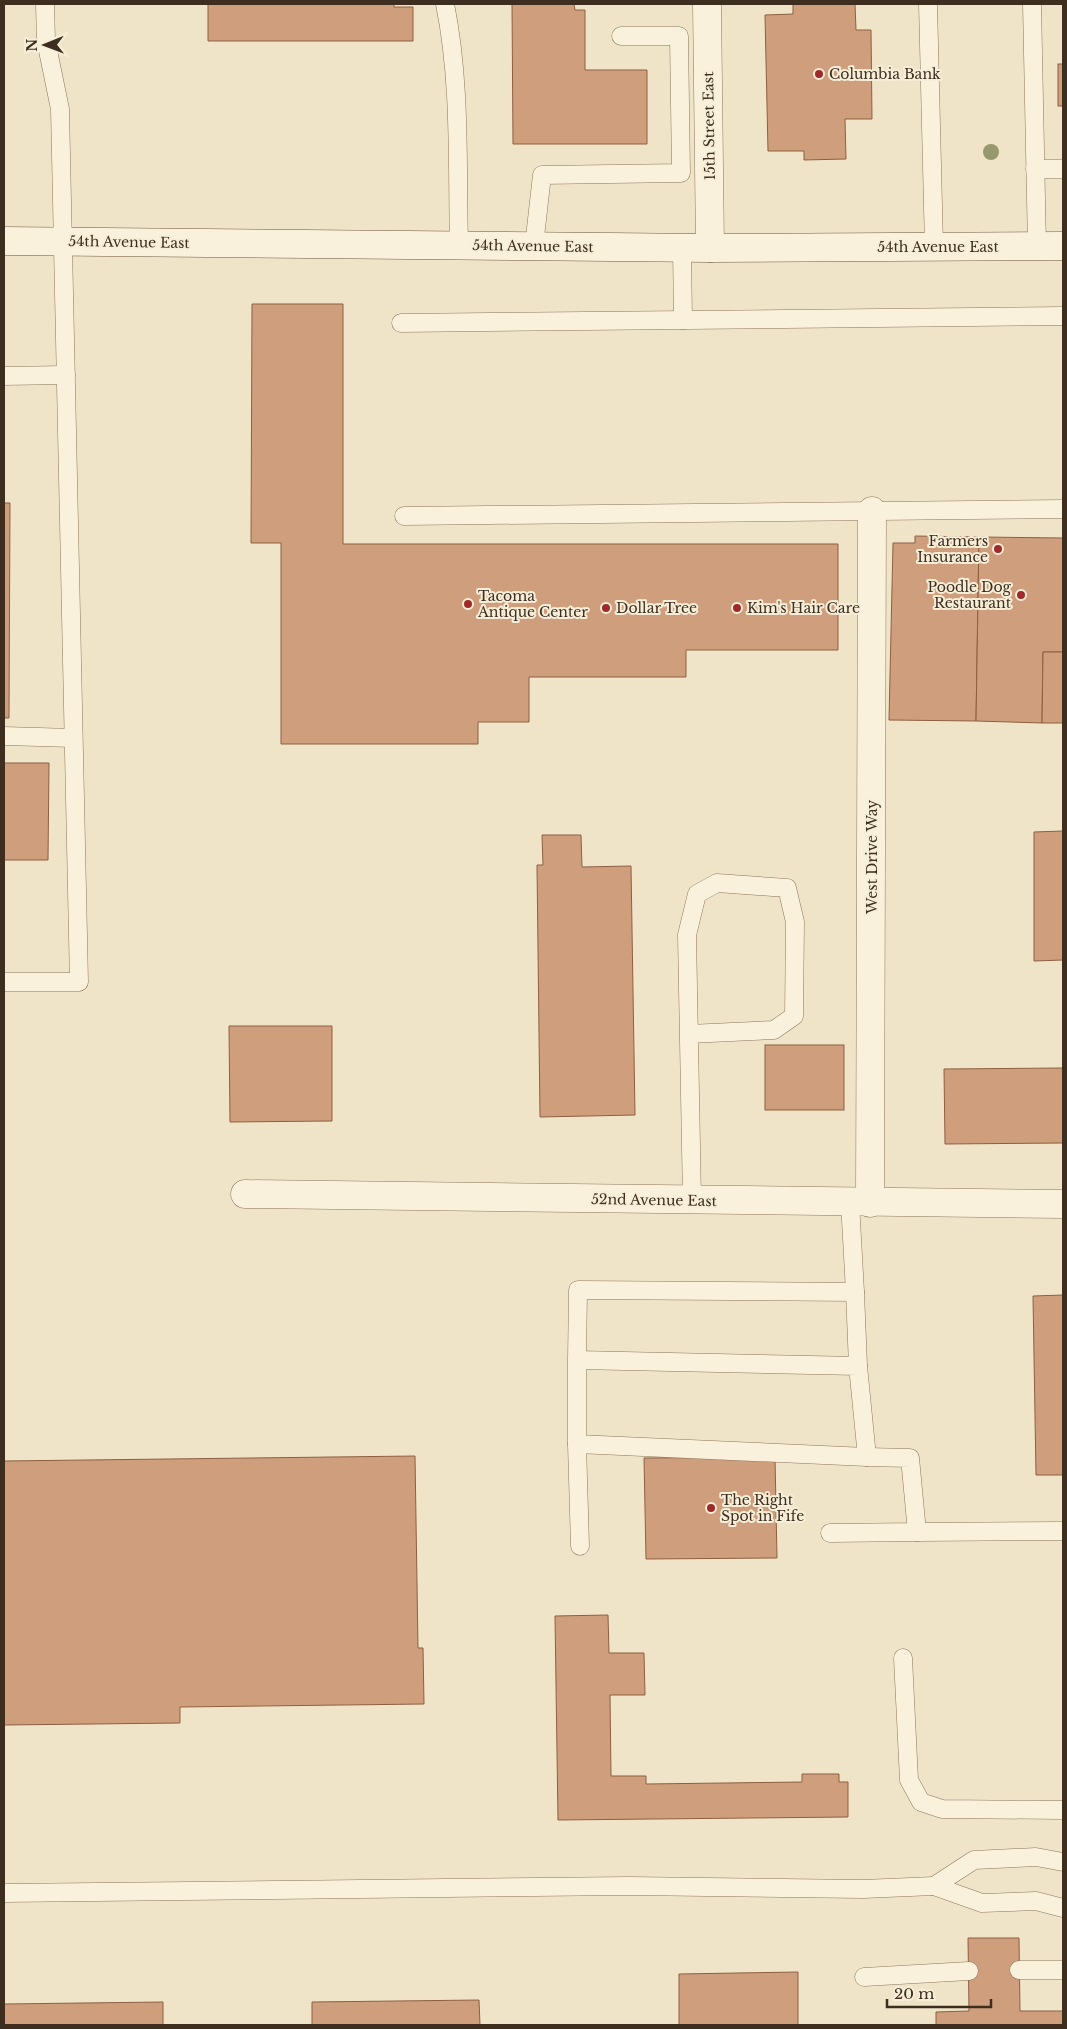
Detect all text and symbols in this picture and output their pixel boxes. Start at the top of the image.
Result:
north arrow [20,20,70,70]
text: N [23,38,41,52]
place label: Columbia Bank [829,65,941,83]
marker: Columbia Bank [813,68,825,80]
street label: 15th Street East [699,71,719,181]
street label: 54th Avenue East [68,232,191,252]
street label: 54th Avenue East [472,236,595,256]
street label: 54th Avenue East [877,238,999,256]
place label: Farmers Insurance [917,532,988,566]
marker: Farmers Insurance [992,543,1004,555]
place label: Poodle Dog Restaurant [928,578,1012,612]
place label: Tacoma Antique Center [477,587,588,621]
marker: Poodle Dog Restaurant [1015,589,1027,601]
marker: Tacoma Antique Center [462,598,474,610]
place label: Dollar Tree [616,599,697,617]
place label: Kim's Hair Care [747,599,860,617]
marker: Dollar Tree [600,602,612,614]
marker: Kim's Hair Care [731,602,743,614]
street label: West Drive Way [863,800,881,915]
street label: 52nd Avenue East [591,1190,718,1210]
place label: The Right Spot in Fife [721,1491,804,1525]
marker: The Right Spot in Fife [705,1502,717,1514]
scale bar [887,1976,991,2008]
text: 20 m [894,1984,934,2003]

